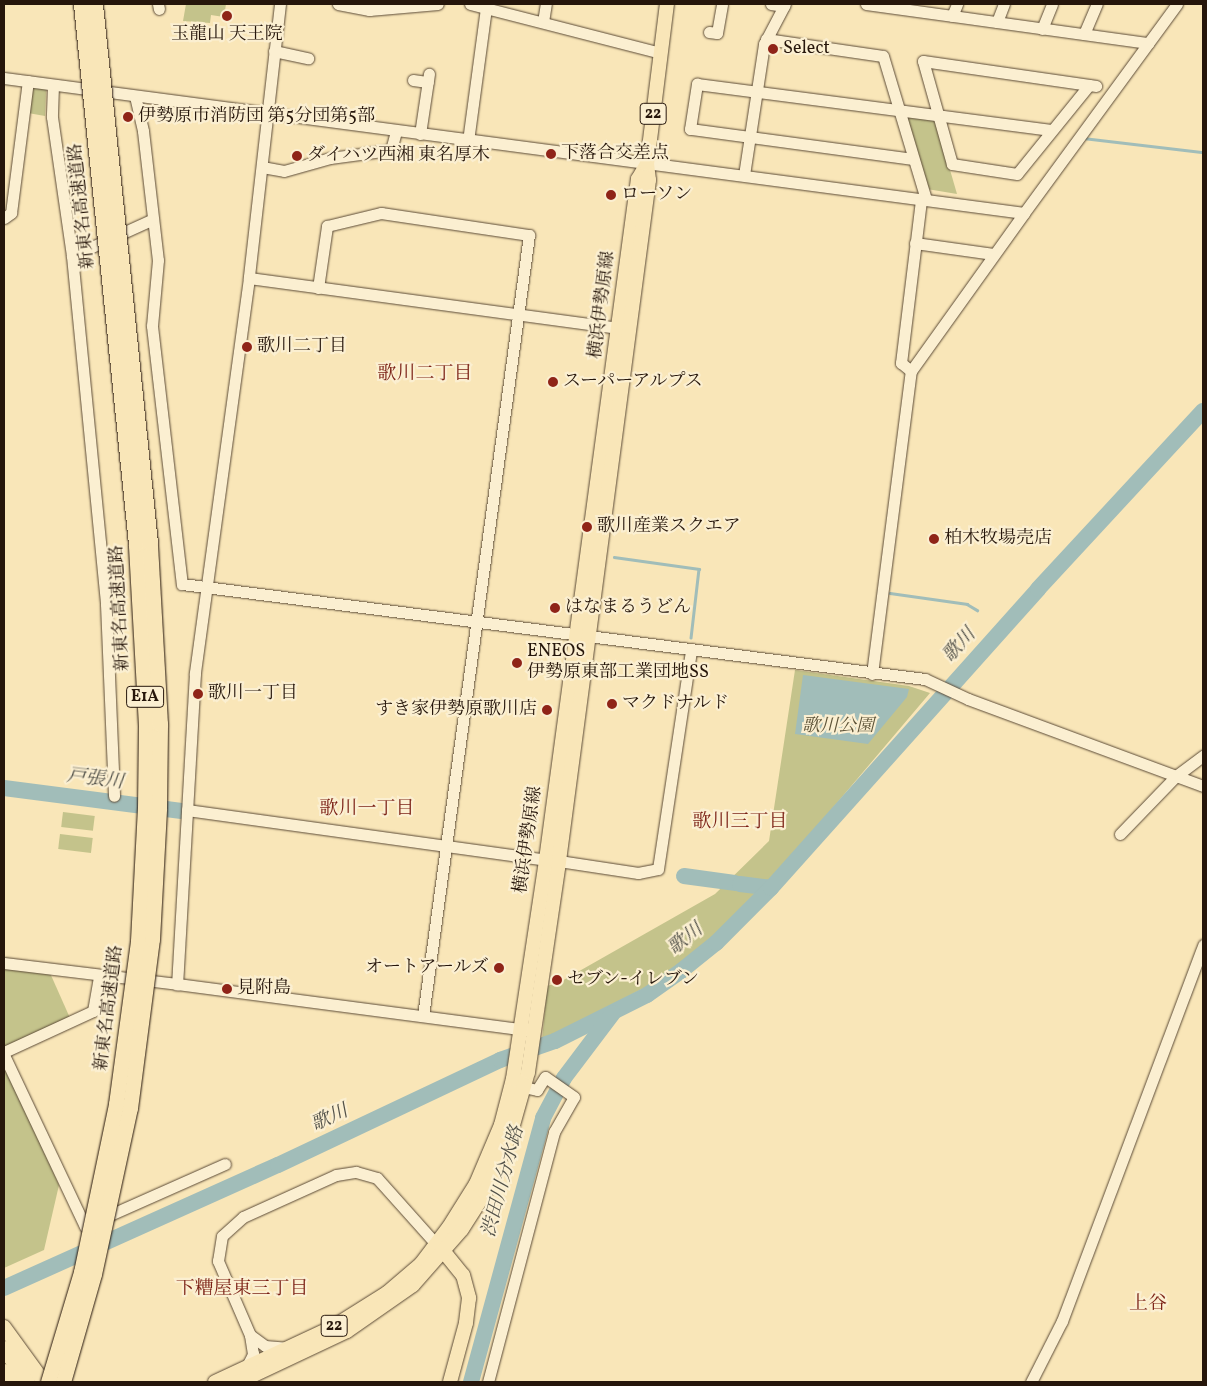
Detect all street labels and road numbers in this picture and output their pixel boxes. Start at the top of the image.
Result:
road number: 22 [639,100,667,128]
street label: 新東名高速道路 [66,142,100,270]
street label: 横浜伊勢原線 [586,250,620,360]
street label: 新東名高速道路 [107,545,135,671]
road number: E1A [125,684,165,710]
street label: 横浜伊勢原線 [511,785,547,895]
street label: 新東名高速道路 [92,944,128,1072]
road number: 22 [320,1312,348,1340]

